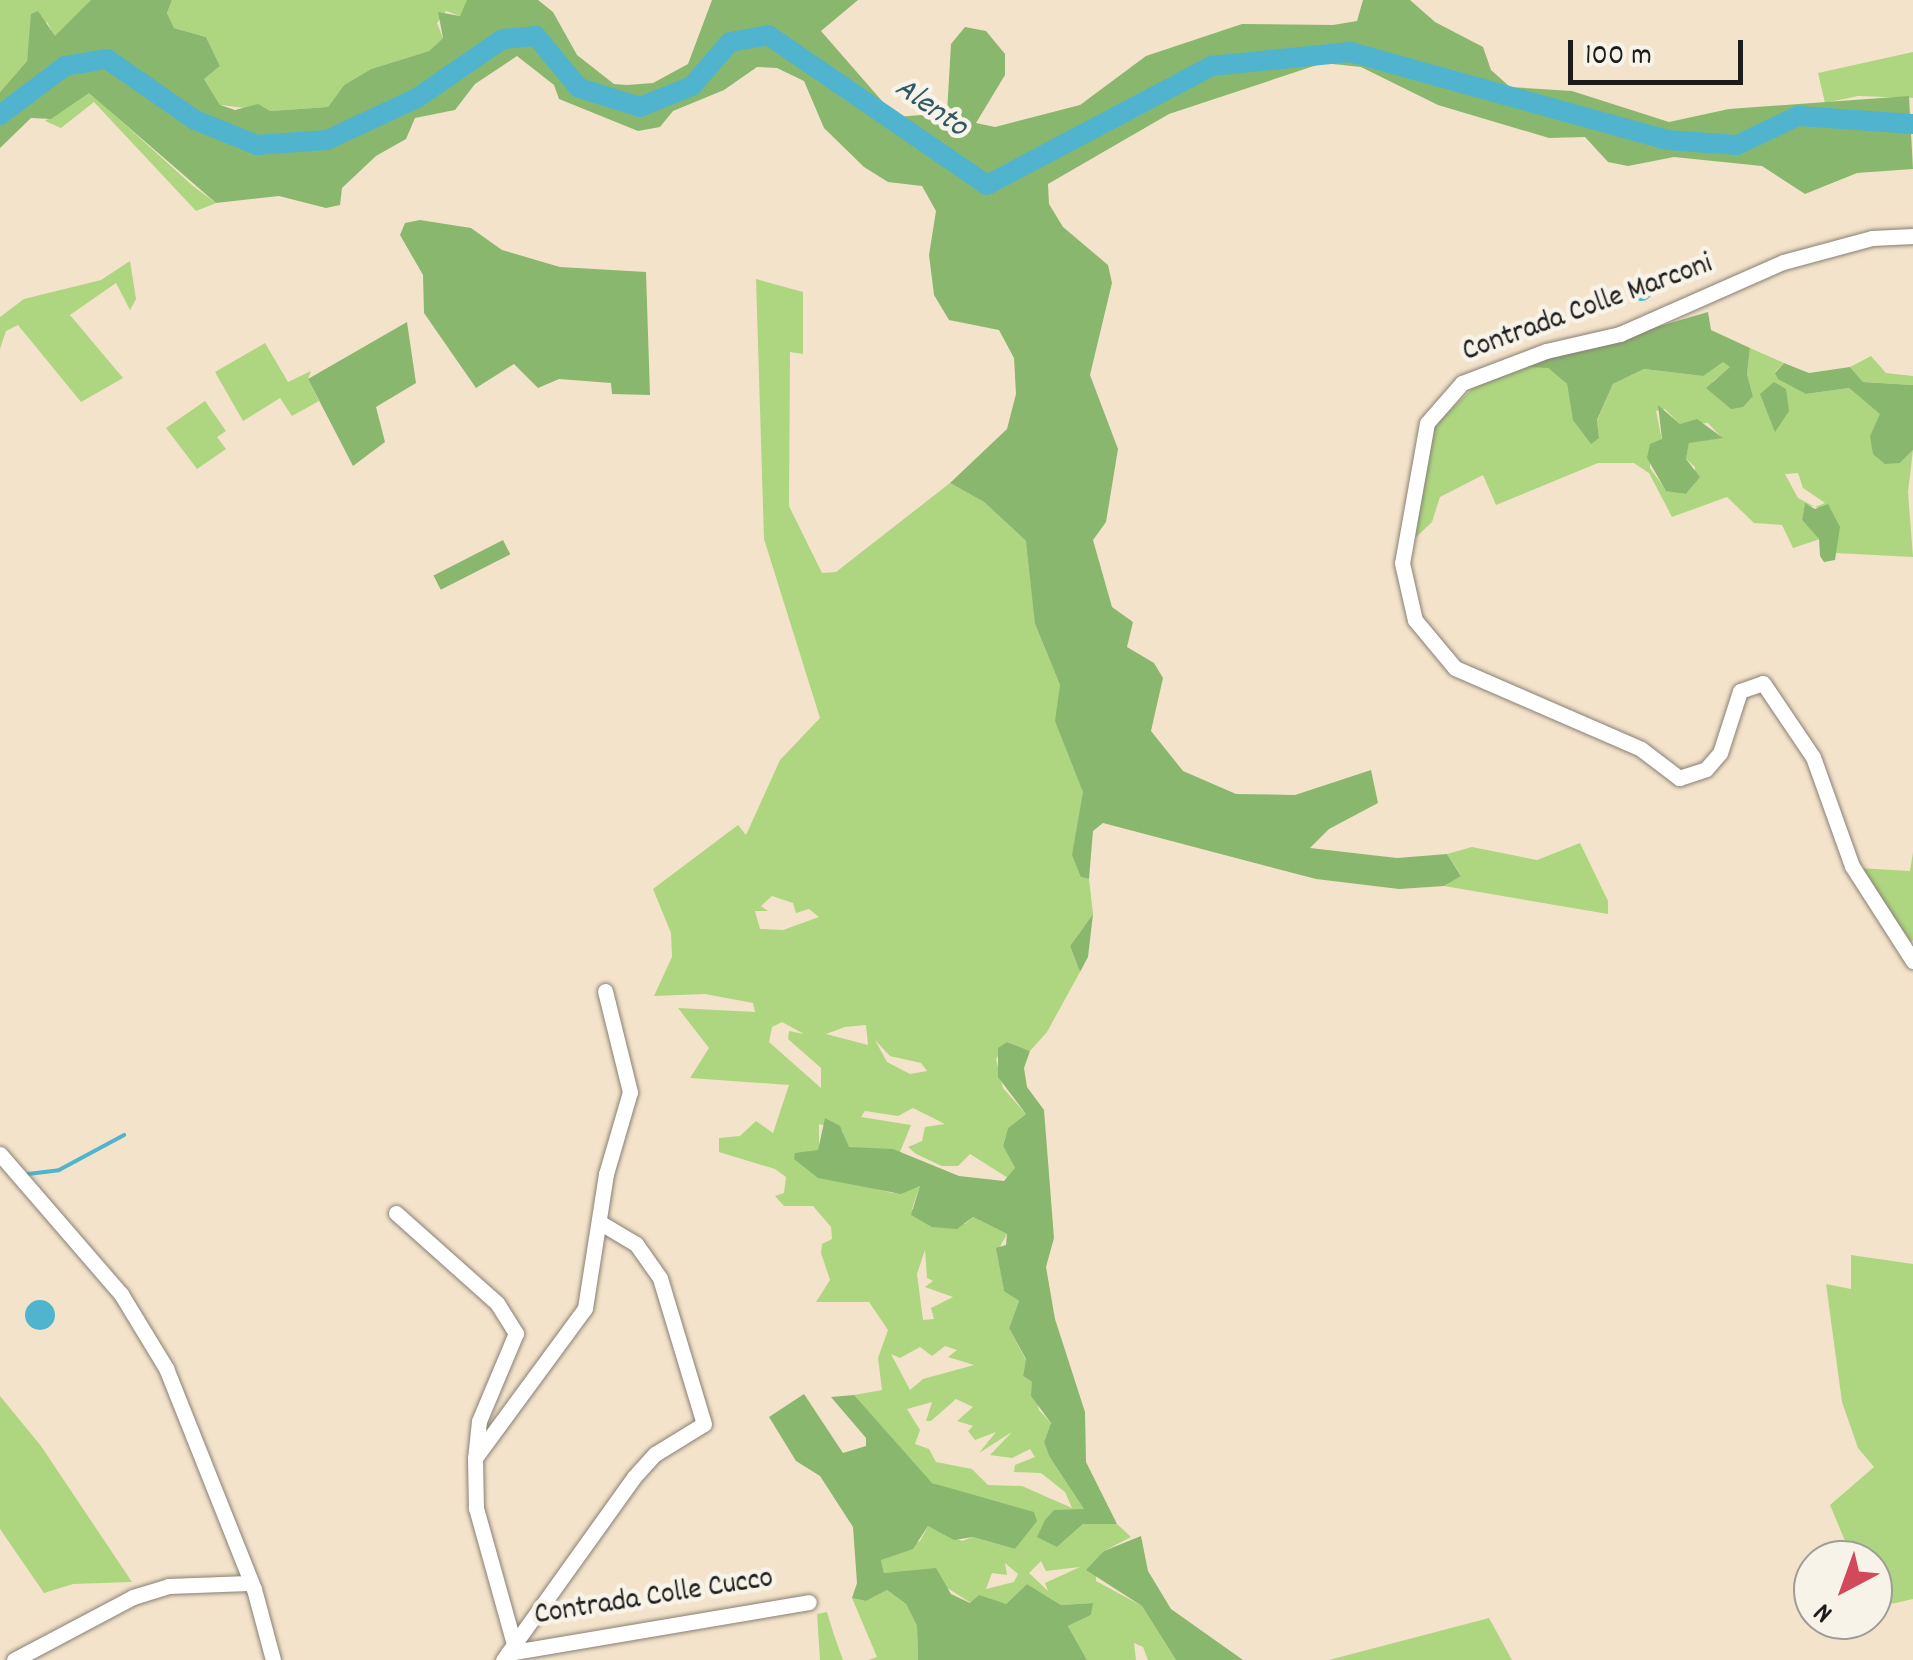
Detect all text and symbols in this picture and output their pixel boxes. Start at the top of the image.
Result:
scale bar [1573,20,1748,82]
text: 100 m [1585,36,1652,79]
water label: Alento [886,70,974,148]
street label: Contrada Colle Marconi [1458,248,1718,372]
north arrow [1793,1540,1893,1640]
street label: Contrada Colle Cucco [532,1562,776,1636]
text: N [1806,1591,1843,1631]

